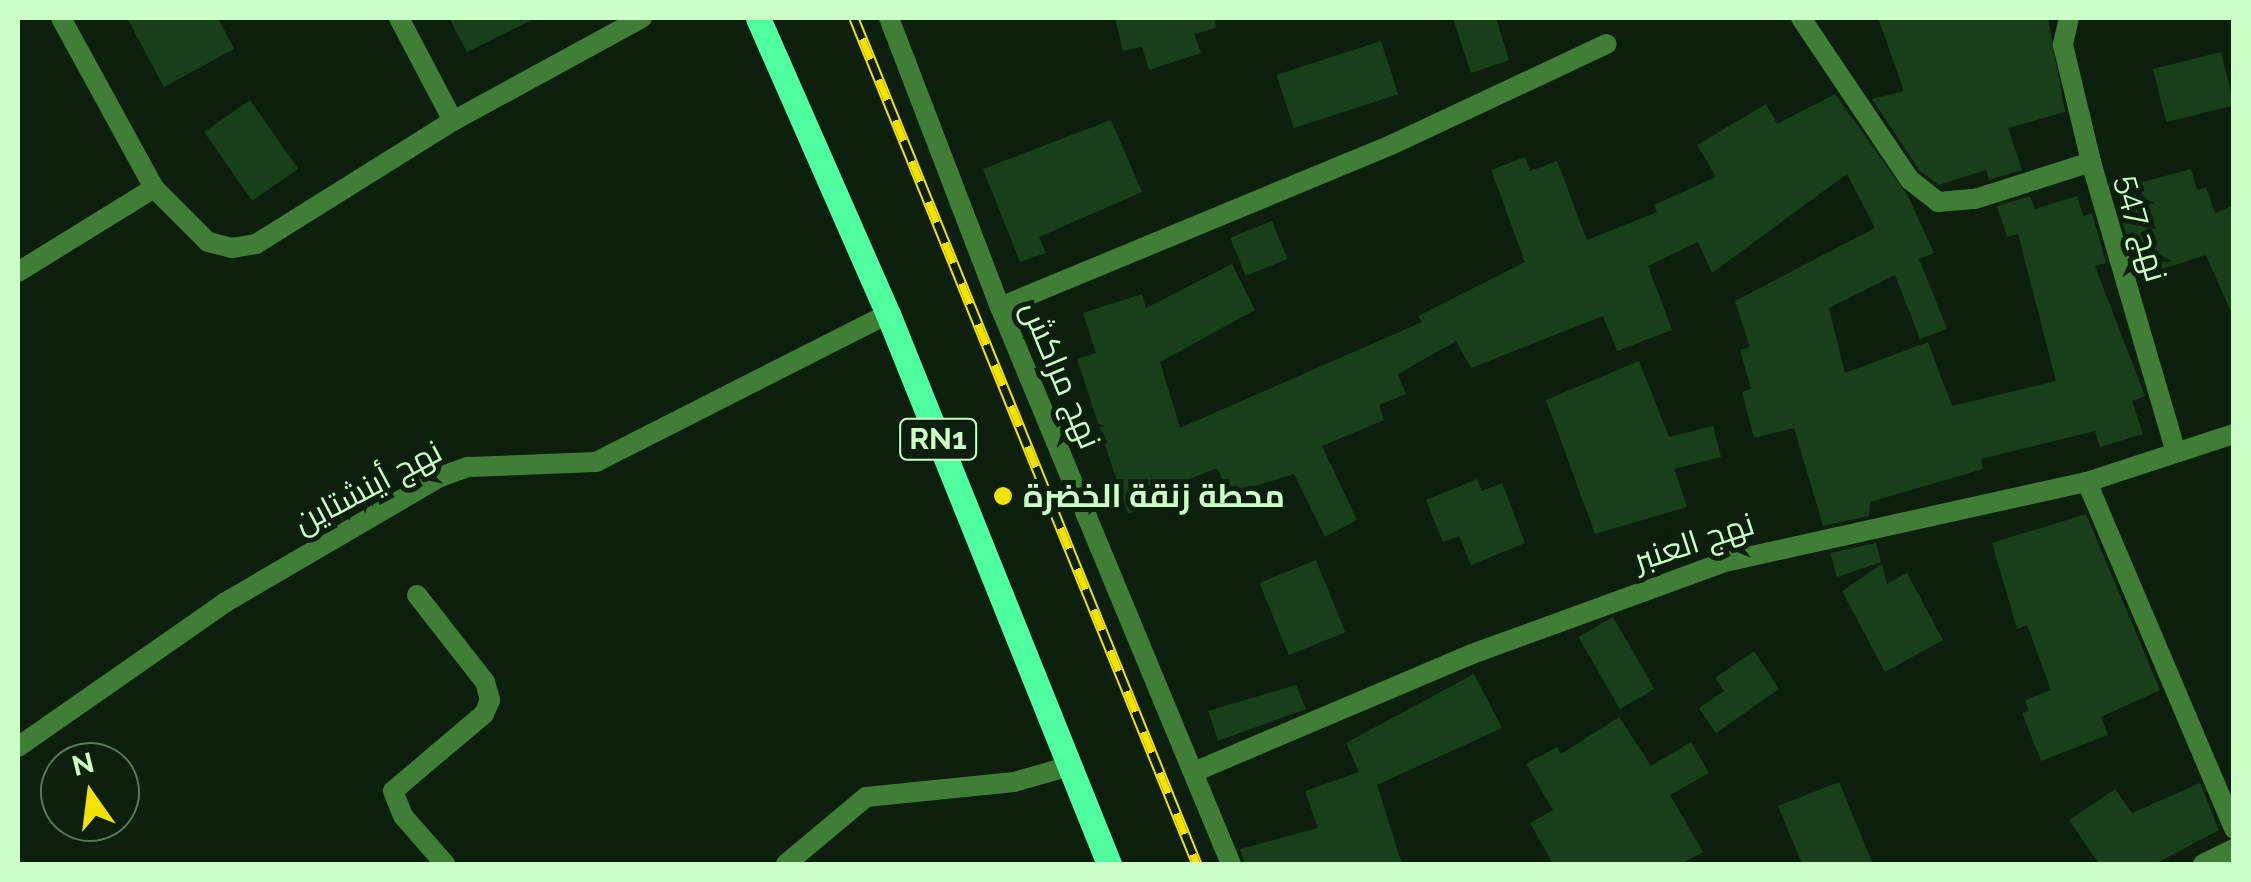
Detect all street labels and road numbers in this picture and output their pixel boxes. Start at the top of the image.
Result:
street label: نهج 547 [2108,170,2176,286]
street label: نهج مراكش [1013,295,1109,455]
road number: RN1 [898,414,978,464]
street label: نهج أينشتاين [288,432,448,542]
street label: نهج العنبر [1629,505,1759,579]

